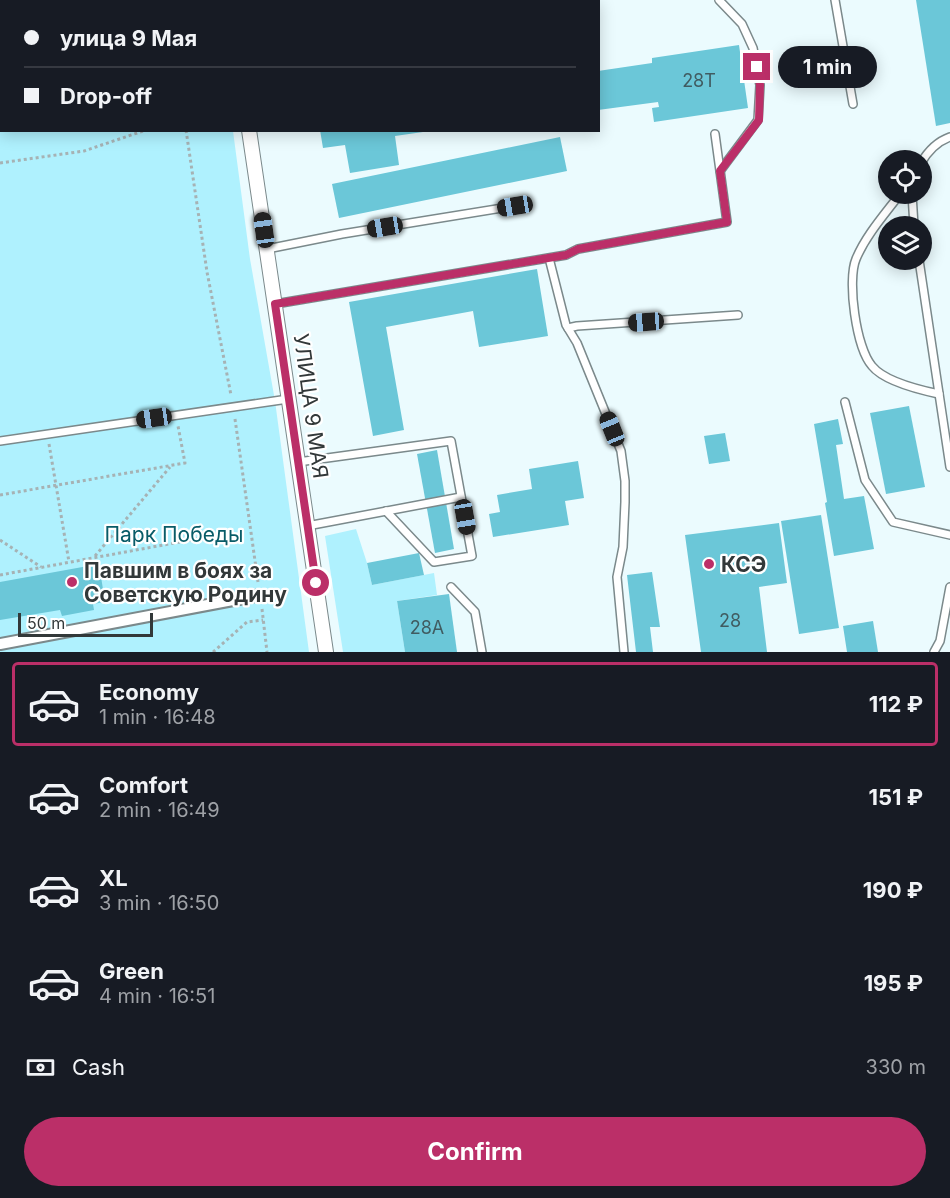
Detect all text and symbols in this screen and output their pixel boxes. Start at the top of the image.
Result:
text: улица 9 Мая [60,25,197,51]
callout: 1 min [778,46,877,88]
route end [743,53,770,80]
text: 1 min [803,55,852,79]
house number: 28Т [682,70,716,91]
text: Drop-off [60,83,152,109]
map controls [878,150,932,270]
button: locate [878,150,932,204]
car [496,194,534,218]
car [253,211,275,249]
car [366,215,404,239]
button: layers [878,216,932,270]
car [627,312,665,332]
street label: УЛИЦА 9 МАЯ [288,332,334,480]
car [135,407,173,429]
car [597,409,627,449]
car [453,498,477,536]
park label: Парк Победы [104,522,244,547]
place label: КСЭ [721,552,766,577]
marker: КСЭ [702,557,716,571]
place label: Павшим в боях за Советскую Родину [84,558,287,607]
route start [302,569,329,596]
marker: Павшим в боях за Советскую Родину [65,575,79,589]
scale bar [18,610,153,638]
house number: 28 [719,610,741,631]
text: 50 m [27,613,65,633]
house number: 28А [410,617,444,638]
icon: car [27,677,81,731]
text: Economy [99,679,199,705]
text: 112 ₽ [869,691,923,717]
text: 1 min · 16:48 [99,705,216,729]
icon: car [27,770,81,824]
text: Comfort [99,772,188,798]
text: 151 ₽ [868,784,923,810]
text: 2 min · 16:49 [99,798,220,822]
icon: car [27,863,81,917]
text: XL [99,865,128,891]
text: 190 ₽ [863,877,923,903]
text: 3 min · 16:50 [99,891,219,915]
icon: car [27,956,81,1010]
text: Green [99,958,164,984]
text: 195 ₽ [864,970,923,996]
text: 4 min · 16:51 [99,984,215,1008]
icon: cash [24,1051,57,1084]
text: Cash [72,1054,125,1080]
text: 330 m [866,1055,926,1079]
button: Confirm [24,1117,926,1186]

